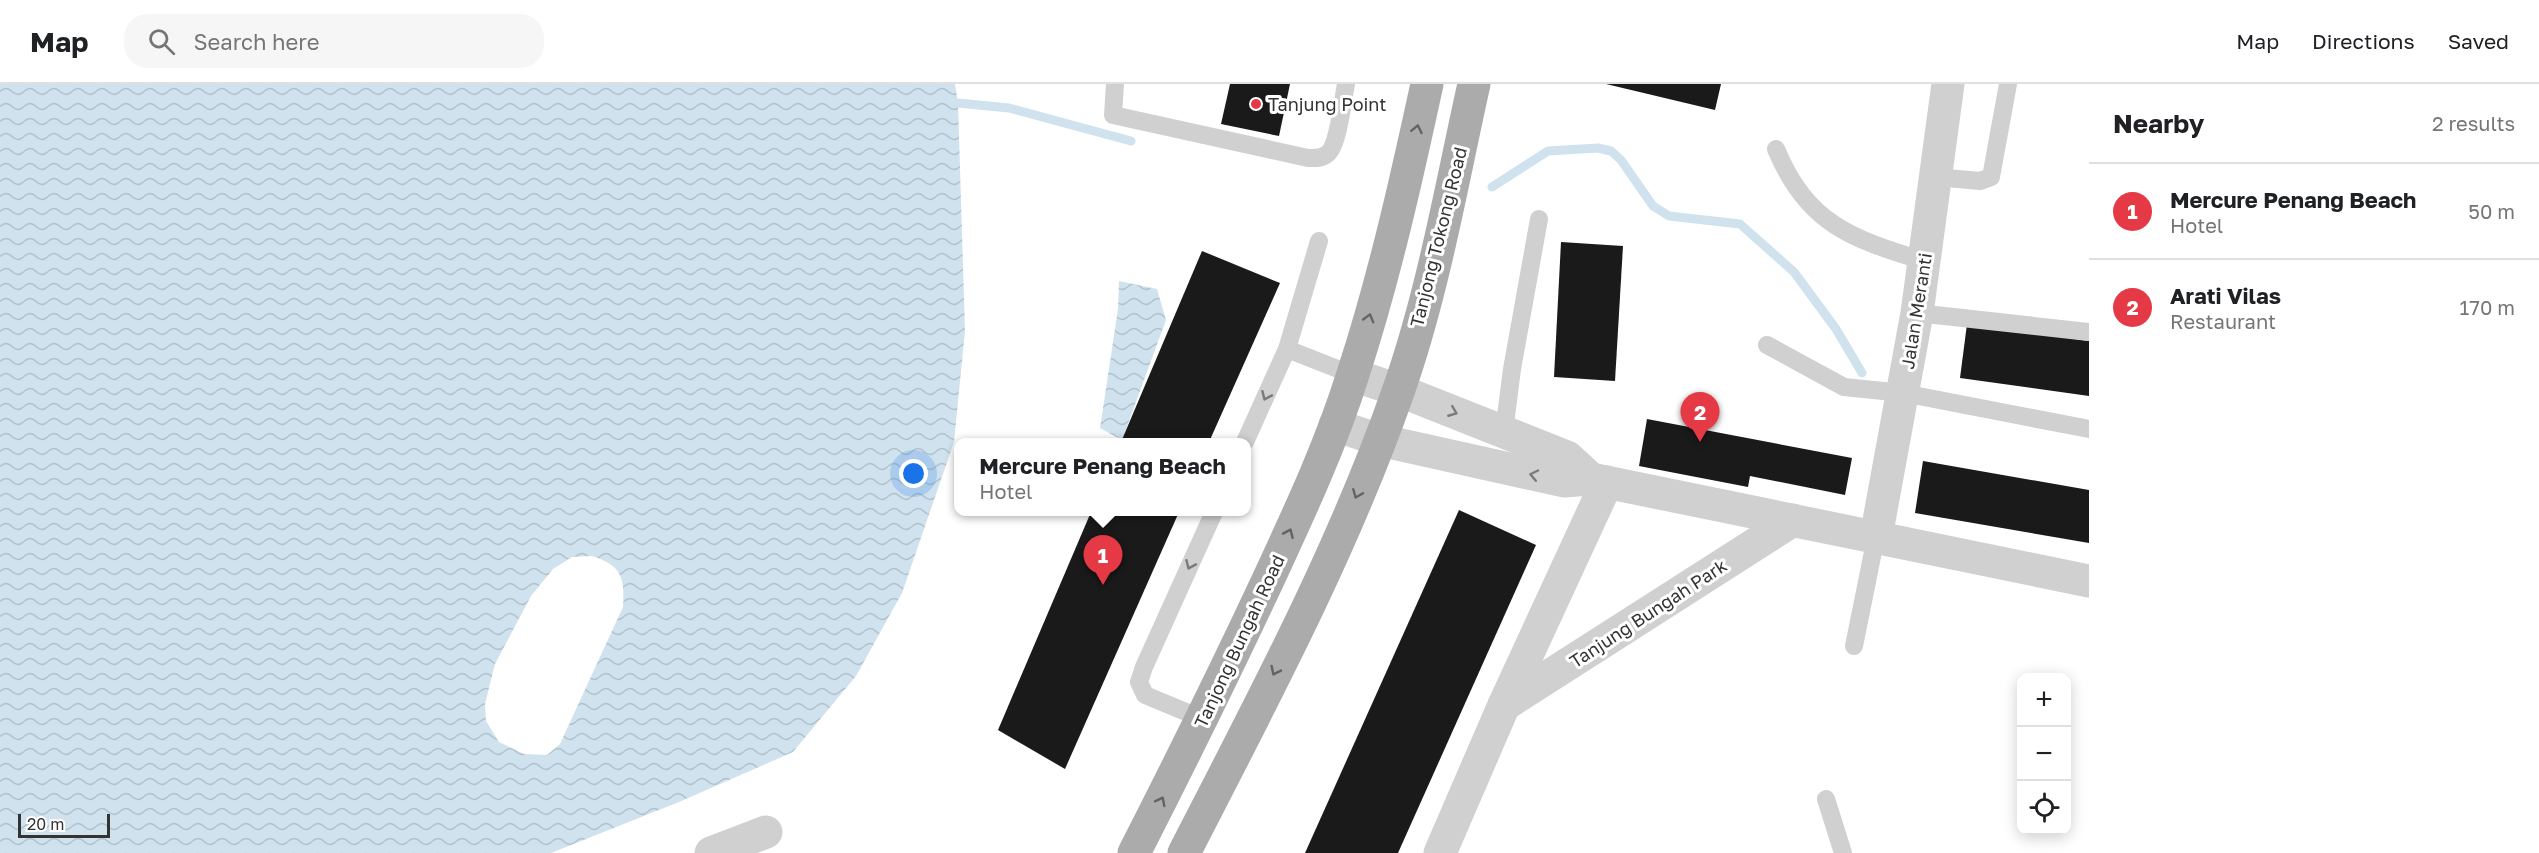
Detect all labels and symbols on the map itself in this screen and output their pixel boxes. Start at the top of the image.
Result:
place label: Tanjung Point [1268,93,1386,115]
marker: Tanjung Point [1249,97,1263,111]
one-way arrow [1410,125,1423,135]
street label: Tanjong Tokong Road [1405,145,1471,329]
street label: Jalan Meranti [1896,251,1936,371]
one-way arrow [1362,313,1374,324]
one-way arrow [1261,390,1273,401]
pin: 2 [1680,392,1720,442]
one-way arrow [1447,404,1458,417]
your location [899,459,928,488]
one-way arrow [1529,469,1539,482]
one-way arrow [1352,488,1364,499]
one-way arrow [1282,528,1294,539]
pin: 1 [1084,536,1122,585]
street label: Tanjong Bungah Road [1189,551,1289,731]
street label: Tanjung Bungah Park [1565,554,1731,672]
one-way arrow [1185,558,1197,569]
one-way arrow [1271,665,1282,676]
one-way arrow [1154,797,1165,807]
scale bar [18,811,110,838]

